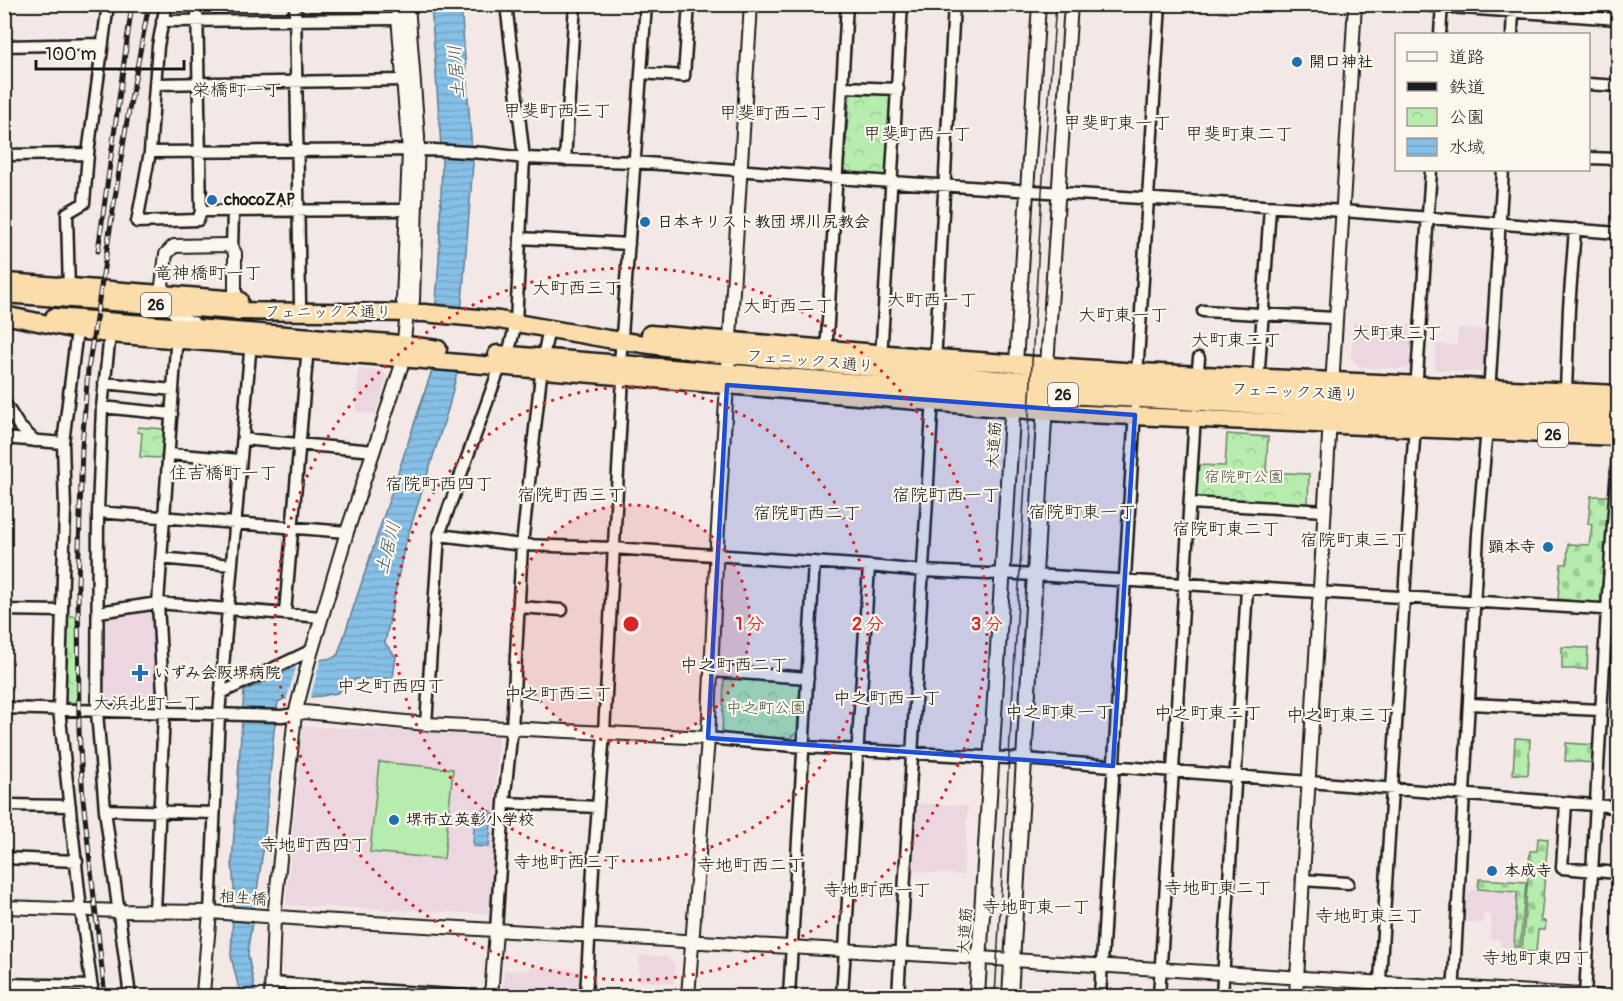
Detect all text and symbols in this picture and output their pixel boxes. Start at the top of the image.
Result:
scale bar [36,33,184,71]
legend [1395,33,1590,171]
text: 100 m [45,43,97,66]
water label: 土居川 [444,44,470,100]
text: 道路 [1449,46,1485,69]
place label: 開口神社 [1309,52,1373,72]
marker: 開口神社 [1290,55,1304,69]
text: 鉄道 [1449,76,1485,99]
district label: 栄橋町一丁 [192,79,282,102]
district label: 甲斐町西三丁 [503,100,611,123]
district label: 甲斐町西二丁 [719,102,827,125]
text: 公園 [1449,106,1485,129]
district label: 甲斐町東一丁 [1063,112,1171,135]
district label: 甲斐町西一丁 [863,123,971,146]
district label: 甲斐町東二丁 [1185,123,1293,146]
text: 水域 [1449,136,1485,159]
place label: chocoZAP [223,190,295,210]
marker: chocoZAP [205,193,219,207]
place label: 日本キリスト教団 堺川尻教会 [657,212,870,232]
marker: 日本キリスト教団 堺川尻教会 [638,215,652,229]
district label: 竜神橋町一丁 [154,262,262,285]
district label: 大町西三丁 [532,277,622,300]
district label: 大町西一丁 [887,289,977,312]
road number: 26 [141,293,171,317]
district label: 大町西二丁 [743,295,833,318]
street label: フェニックス通り [264,302,392,322]
district label: 大町東一丁 [1078,304,1168,327]
district label: 大町東三丁 [1352,322,1442,345]
district label: 大町東二丁 [1191,329,1281,352]
street label: フェニックス通り [746,345,874,377]
street label: フェニックス通り [1231,379,1359,405]
road number: 26 [1048,383,1078,407]
street label: 大道筋 [982,420,1006,470]
road number: 26 [1538,423,1568,447]
district label: 住吉橋町一丁 [169,462,277,485]
park label: 宿院町公園 [1204,467,1284,487]
district label: 宿院町西四丁 [385,473,493,496]
district label: 宿院町西三丁 [517,484,625,507]
district label: 宿院町西一丁 [892,484,1000,507]
district label: 宿院町東一丁 [1028,501,1136,524]
district label: 宿院町西二丁 [753,502,861,525]
district label: 宿院町東二丁 [1172,518,1280,541]
water label: 土居川 [370,519,406,577]
district label: 宿院町東三丁 [1300,529,1408,552]
place label: 顕本寺 [1488,537,1536,557]
marker: 顕本寺 [1541,540,1555,554]
text: 1 分 [736,613,764,636]
text: 2 分 [852,613,884,636]
text: 3 分 [971,613,1003,636]
centre of rings [621,614,641,634]
district label: 中之町西二丁 [680,654,788,677]
place label: いずみ会阪堺病院 [154,663,281,683]
marker: いずみ会阪堺病院 [131,664,149,682]
district label: 中之町西四丁 [337,675,445,698]
district label: 中之町西三丁 [504,683,612,706]
district label: 中之町西一丁 [833,687,941,710]
district label: 大浜北町一丁 [93,692,201,715]
park label: 中之町公園 [726,698,806,718]
district label: 中之町東一丁 [1005,701,1113,724]
district label: 中之町東二丁 [1154,702,1262,725]
district label: 中之町東三丁 [1286,704,1394,727]
place label: 堺市立英彰小学校 [406,810,534,830]
marker: 堺市立英彰小学校 [387,813,401,827]
district label: 寺地町西四丁 [260,834,368,857]
district label: 寺地町西三丁 [513,851,621,874]
district label: 寺地町西二丁 [697,854,805,877]
place label: 本成寺 [1504,861,1552,881]
marker: 本成寺 [1485,864,1499,878]
district label: 寺地町東二丁 [1164,877,1272,900]
district label: 寺地町西一丁 [823,879,931,902]
street label: 相生橋 [218,886,268,910]
district label: 寺地町東一丁 [982,896,1090,919]
district label: 寺地町東三丁 [1315,905,1423,928]
street label: 大道筋 [953,906,977,956]
district label: 寺地町東四丁 [1482,947,1590,970]

